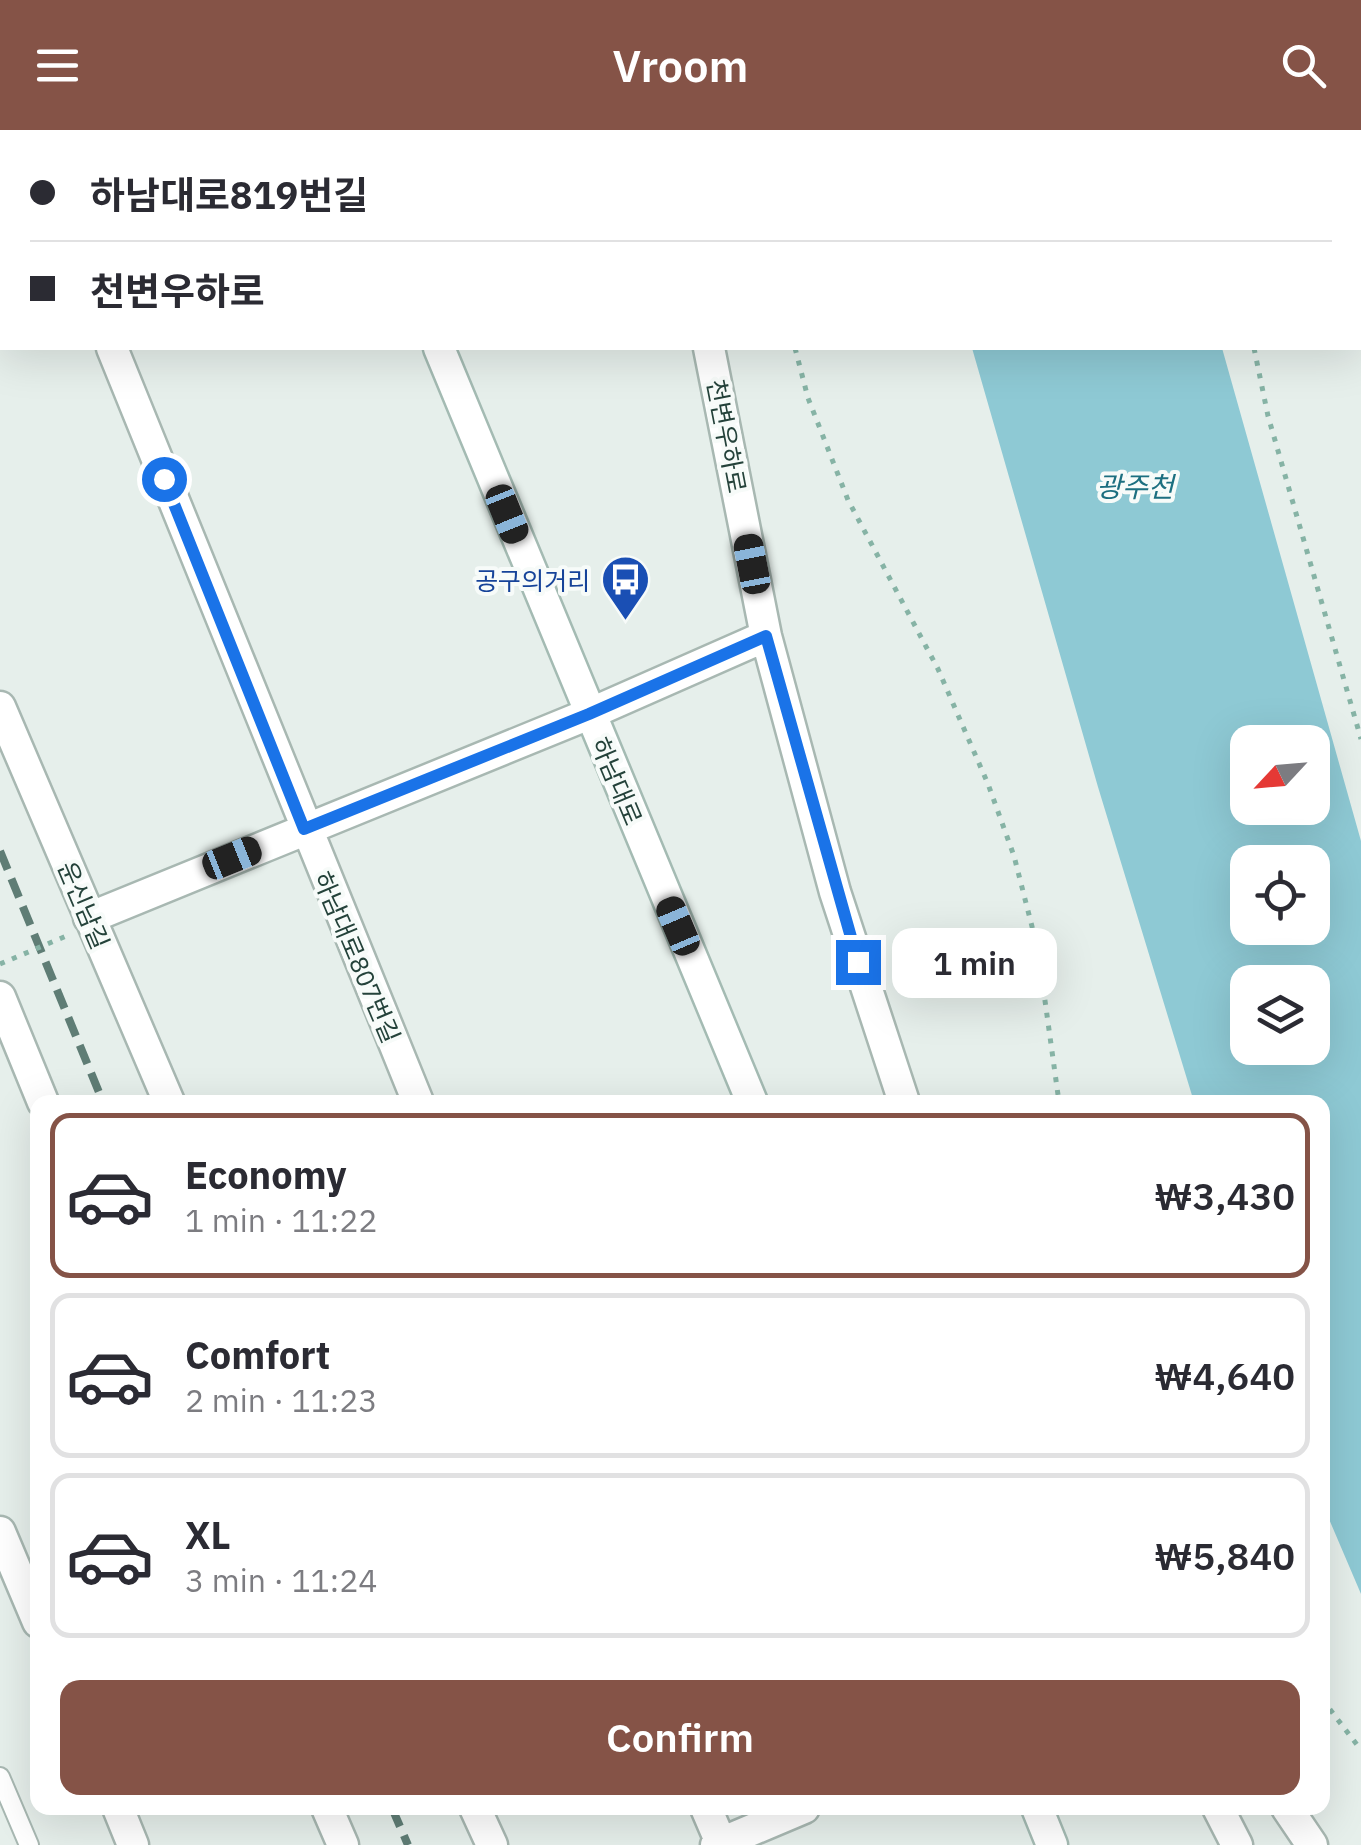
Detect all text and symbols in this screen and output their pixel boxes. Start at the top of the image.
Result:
text: Vroom [613,36,748,94]
icon: menu [30,38,85,93]
icon: search [1276,38,1331,93]
text: 하남대로819번길 [90,170,368,219]
text: 천변우하로 [90,266,265,315]
street label: 천변우하로 [700,376,754,496]
route start [142,457,187,502]
water label: 광주천 [1096,468,1177,505]
car [482,481,532,547]
car [732,532,772,596]
bus stop icon: 공구의거리 [599,554,651,622]
place label: 공구의거리 [475,564,590,597]
north arrow [1230,725,1330,825]
map controls [1230,725,1330,1065]
street label: 하남대로 [584,732,650,830]
car [199,833,265,883]
button: locate [1230,845,1330,945]
street label: 운신남길 [51,856,117,954]
street label: 하남대로807번길 [306,866,408,1048]
car [652,893,704,959]
callout: 1 min [893,927,1058,997]
route end [836,940,881,985]
text: 1 min [933,942,1016,984]
button: layers [1230,965,1330,1065]
text: Economy [185,1150,347,1199]
icon: car [65,1151,155,1241]
text: ₩3,430 [1154,1171,1295,1220]
text: 1 min · 11:22 [185,1199,378,1241]
text: Comfort [185,1330,330,1379]
icon: car [65,1331,155,1421]
text: ₩4,640 [1154,1351,1295,1400]
text: 2 min · 11:23 [185,1379,378,1421]
text: XL [185,1510,231,1559]
icon: car [65,1511,155,1601]
text: ₩5,840 [1154,1531,1295,1580]
text: 3 min · 11:24 [185,1559,378,1601]
button: Confirm [60,1680,1300,1795]

